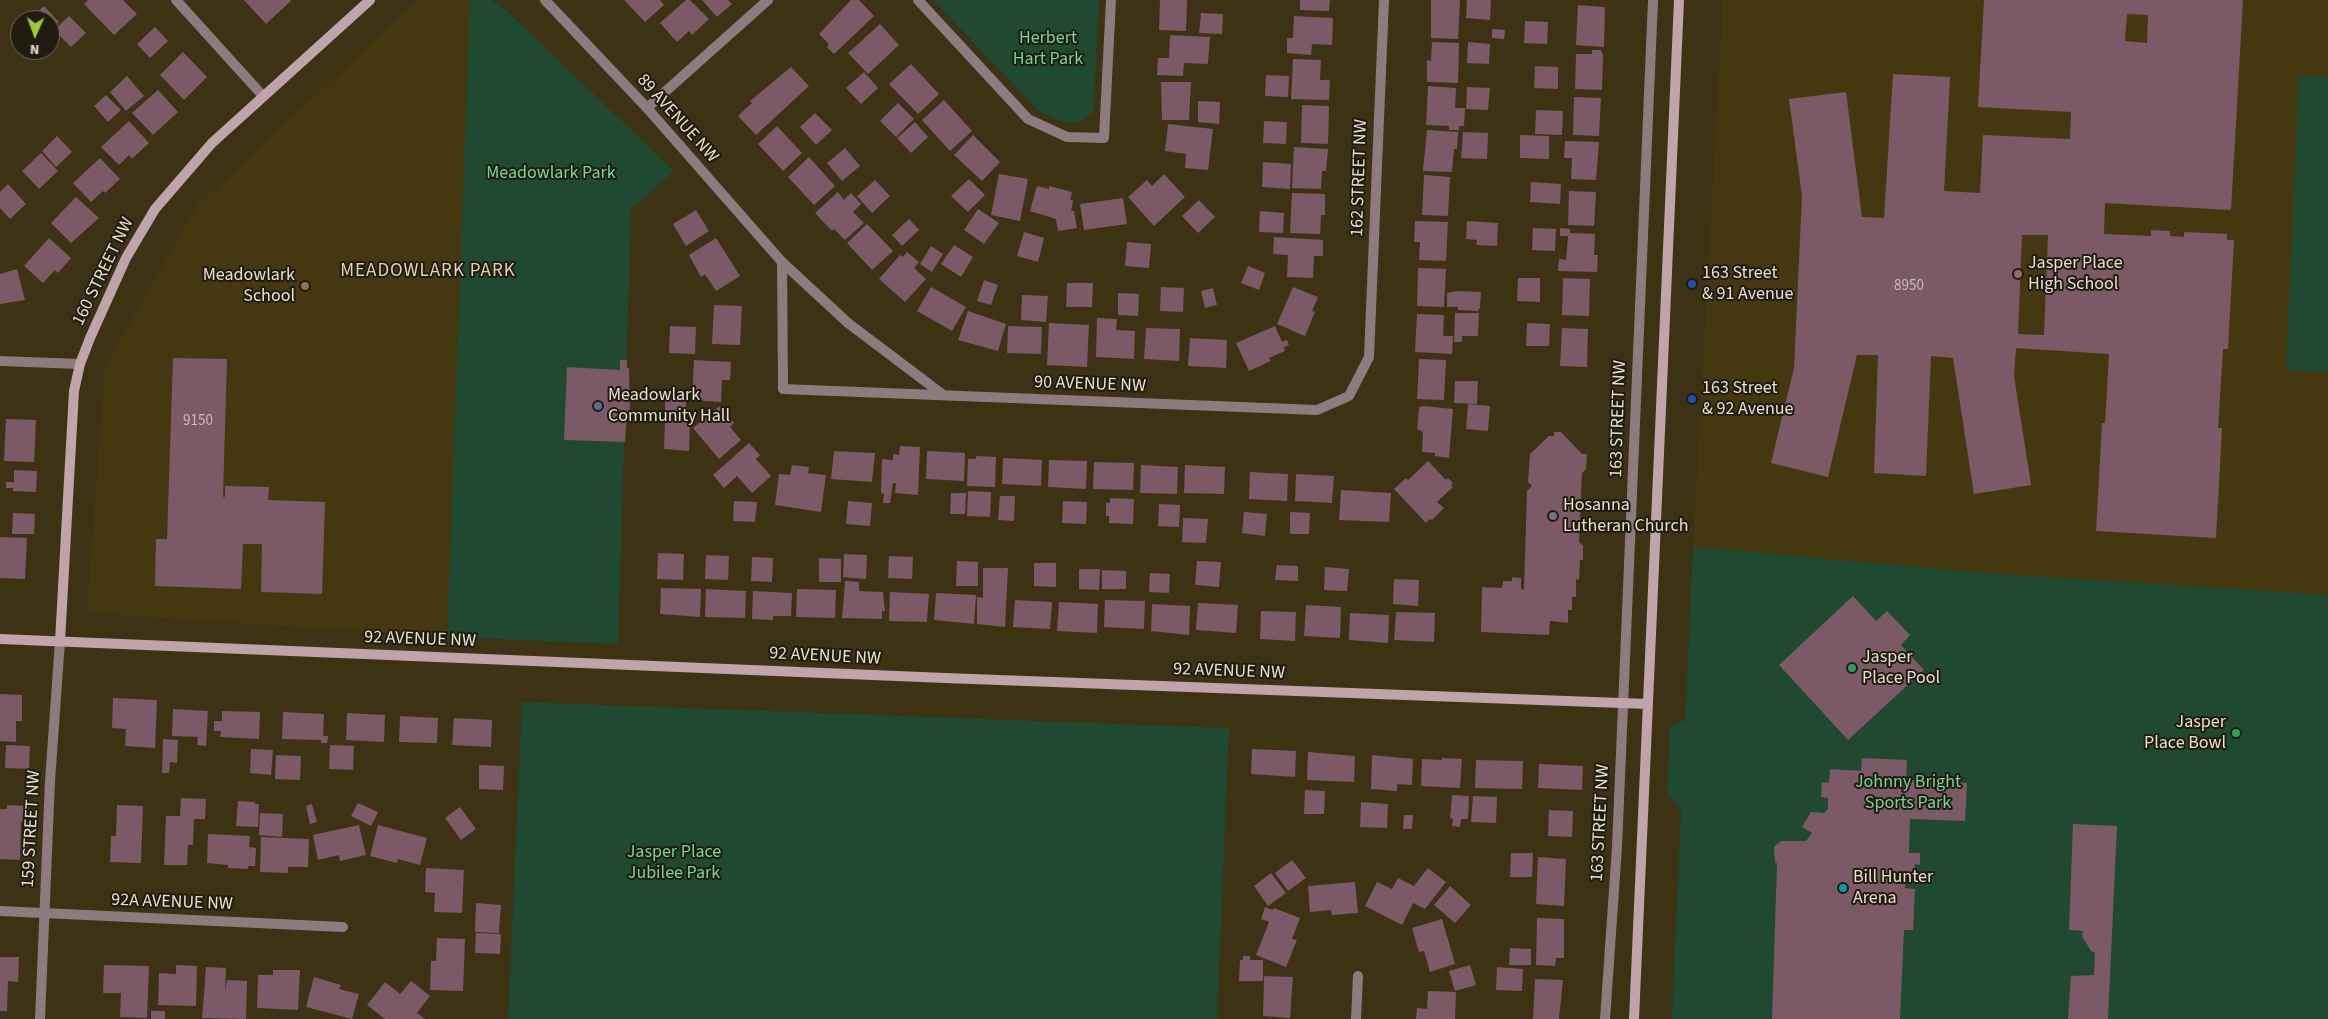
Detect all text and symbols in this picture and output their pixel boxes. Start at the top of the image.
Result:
north arrow [10,10,60,60]
park label: Herbert Hart Park [1013,28,1083,70]
text: N [30,39,40,59]
street label: 89 AVENUE NW [632,70,722,168]
street label: 162 STREET NW [1347,119,1373,237]
park label: Meadowlark Park [486,163,616,185]
street label: 160 STREET NW [69,214,139,330]
place label: Jasper Place High School [2028,253,2123,296]
district label: MEADOWLARK PARK [338,261,518,283]
place label: 163 Street & 91 Avenue [1702,263,1794,306]
place label: Meadowlark School [203,265,295,308]
marker: Jasper Place High School [2012,268,2024,280]
marker: 163 Street & 91 Avenue [1686,278,1698,290]
house number: 8950 [1894,278,1924,296]
marker: Meadowlark School [299,280,311,292]
street label: 163 STREET NW [1606,360,1632,478]
street label: 90 AVENUE NW [1034,372,1146,398]
place label: 163 Street & 92 Avenue [1702,378,1794,420]
place label: Meadowlark Community Hall [608,385,730,428]
marker: 163 Street & 92 Avenue [1686,393,1698,405]
marker: Meadowlark Community Hall [592,400,604,412]
house number: 9150 [183,413,213,431]
place label: Hosanna Lutheran Church [1563,495,1688,538]
marker: Hosanna Lutheran Church [1547,510,1559,522]
street label: 92 AVENUE NW [364,627,476,653]
street label: 92 AVENUE NW [769,643,881,671]
place label: Jasper Place Pool [1862,647,1940,690]
street label: 92 AVENUE NW [1173,659,1285,685]
marker: Jasper Place Pool [1846,662,1858,674]
place label: Jasper Place Bowl [2144,712,2226,754]
marker: Jasper Place Bowl [2230,727,2242,739]
street label: 163 STREET NW [1587,764,1615,882]
street label: 159 STREET NW [18,770,46,888]
park label: Johnny Bright Sports Park [1855,772,1961,814]
park label: Jasper Place Jubilee Park [627,842,721,884]
place label: Bill Hunter Arena [1853,867,1933,910]
marker: Bill Hunter Arena [1837,882,1849,894]
street label: 92A AVENUE NW [111,890,233,916]

